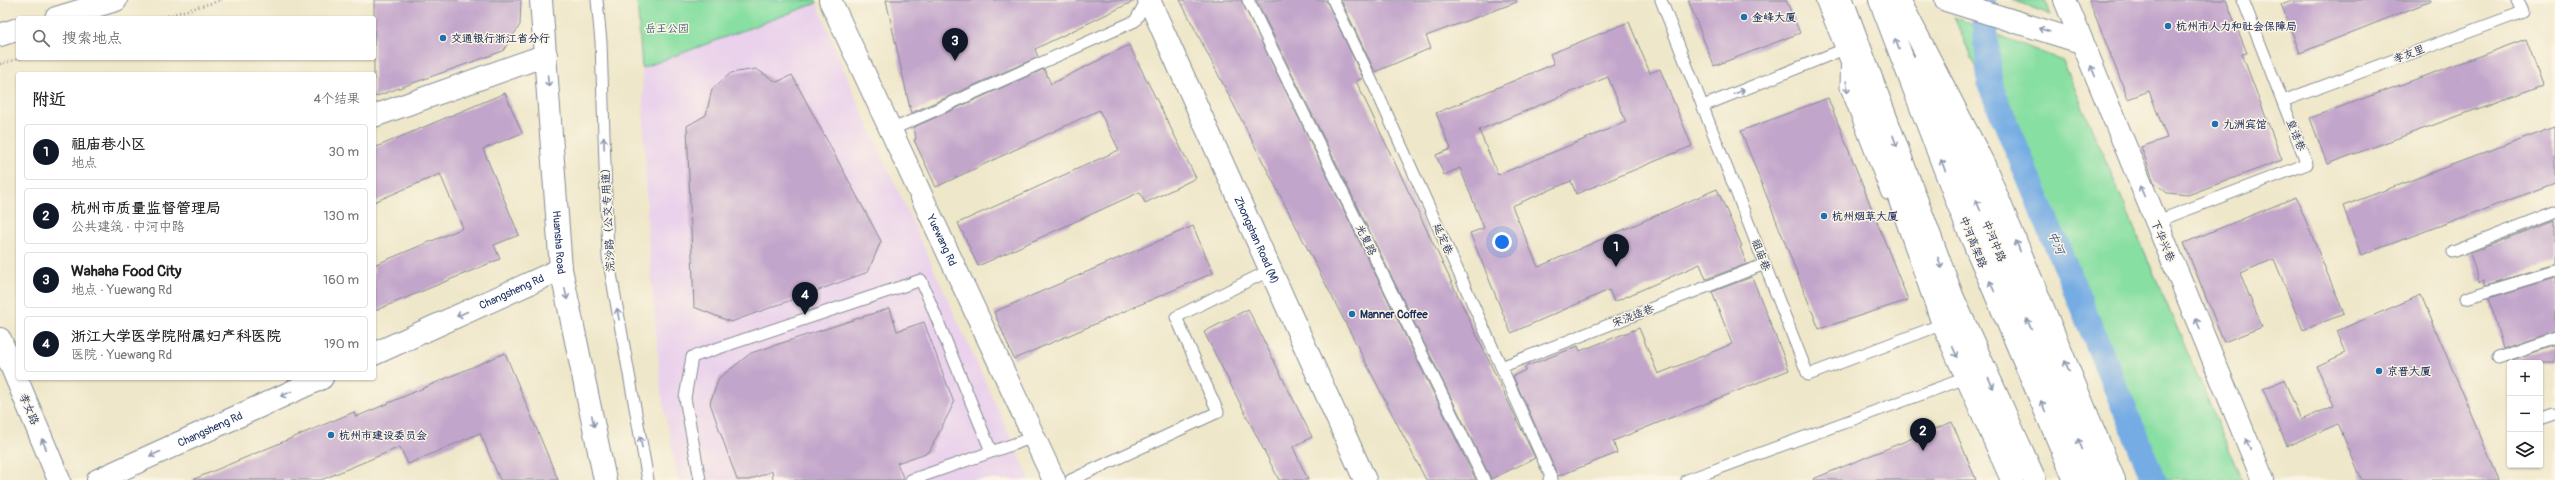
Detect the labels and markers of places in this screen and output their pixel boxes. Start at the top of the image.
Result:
place label: 金峰大厦 [1752,11,1796,24]
marker: 金峰大厦 [1739,12,1749,22]
place label: 杭州市人力和社会保障局 [2176,20,2297,33]
marker: 杭州市人力和社会保障局 [2163,21,2173,31]
pin: 3 [942,28,968,61]
place label: 交通银行浙江省分行 [451,32,550,45]
marker: 交通银行浙江省分行 [438,33,448,43]
place label: 九洲宾馆 [2223,118,2267,131]
marker: 九洲宾馆 [2210,119,2220,129]
place label: 杭州烟草大厦 [1832,210,1898,223]
marker: 杭州烟草大厦 [1819,211,1829,221]
pin: 1 [1603,234,1629,267]
pin: 4 [792,282,818,315]
place label: Manner Coffee [1360,308,1428,321]
marker: Manner Coffee [1347,309,1357,319]
place label: 京晋大厦 [2387,365,2431,378]
marker: 京晋大厦 [2374,366,2384,376]
pin: 2 [1910,418,1936,451]
place label: 杭州市建设委员会 [339,429,427,442]
marker: 杭州市建设委员会 [326,430,336,440]

